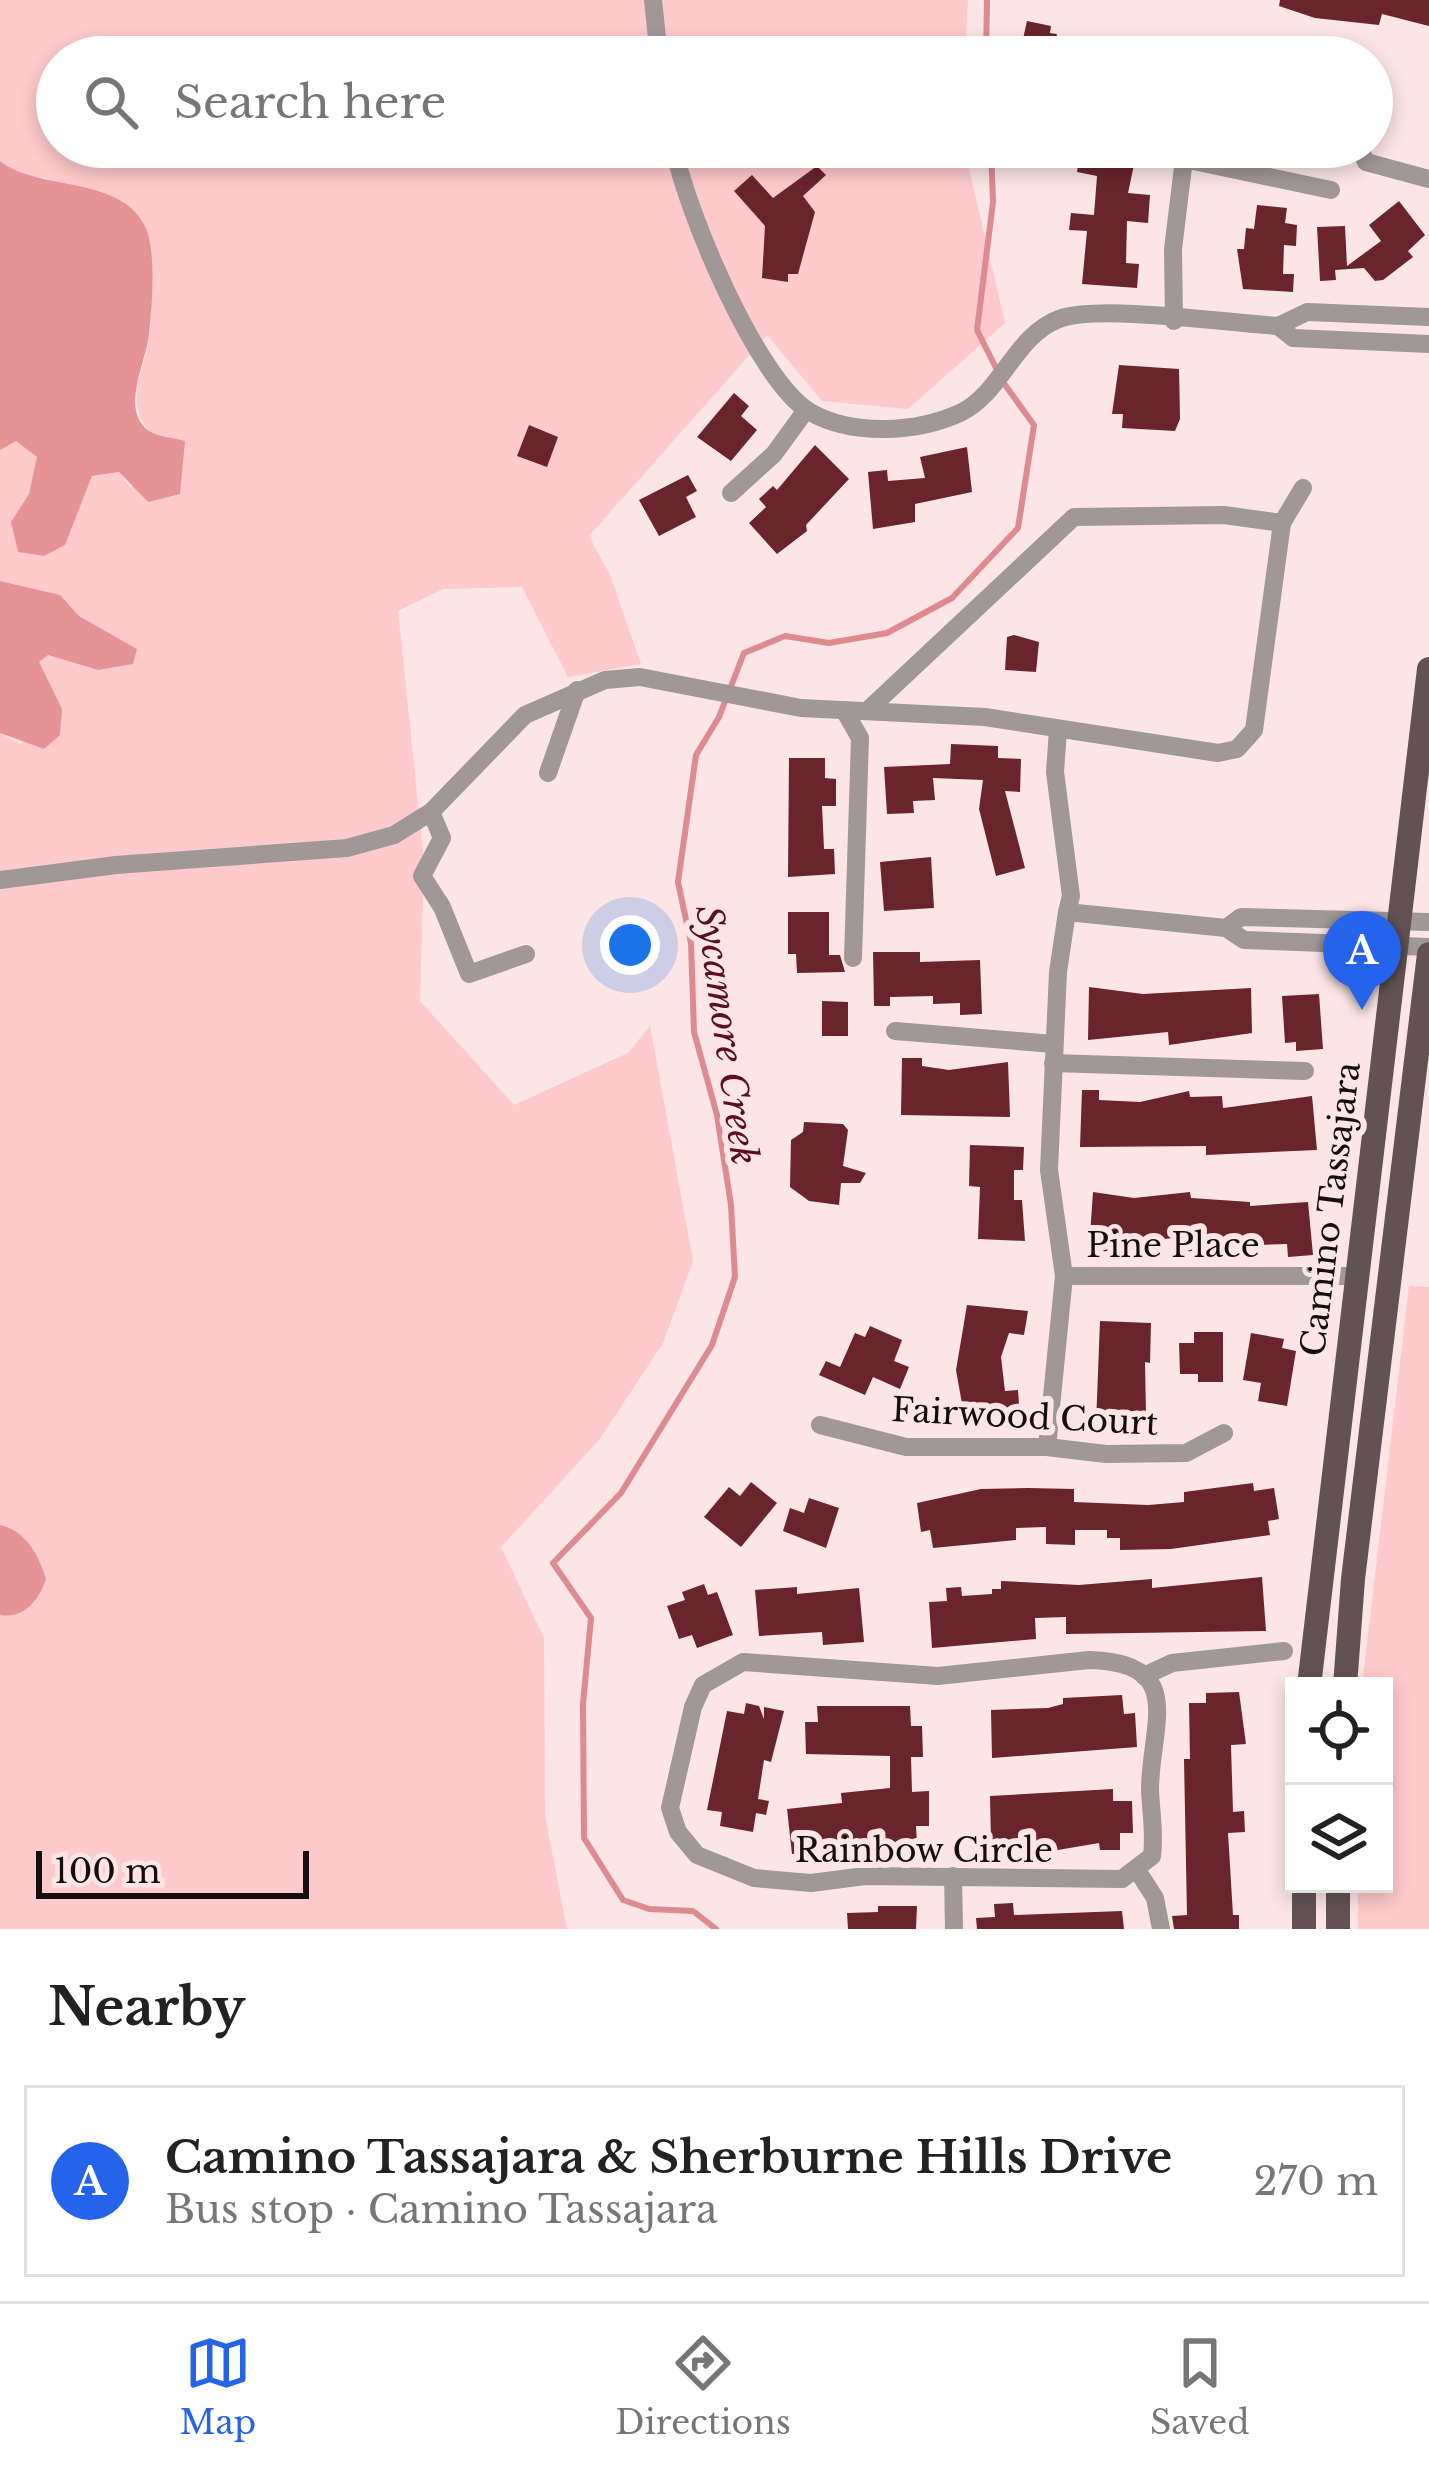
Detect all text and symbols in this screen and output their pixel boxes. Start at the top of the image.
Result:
search box [36,36,1393,168]
icon: search [78,69,144,135]
text: Search here [174,74,446,130]
water label: Sycamore Creek [686,902,767,1168]
pin: A [1323,911,1401,1010]
your location [600,915,660,975]
street label: Camino Tassajara [1292,1059,1369,1359]
street label: Pine Place [1086,1225,1260,1266]
street label: Fairwood Court [891,1389,1160,1444]
map controls [1285,1677,1393,1893]
button: locate [1285,1677,1393,1785]
button: layers [1285,1785,1393,1893]
street label: Rainbow Circle [795,1830,1053,1871]
scale bar [36,1845,309,1898]
text: 100 m [54,1851,161,1892]
text: Nearby [48,1976,245,2039]
text: Camino Tassajara & Sherburne Hills Drive [165,2129,1172,2185]
text: A [74,2157,106,2206]
text: 270 m [1254,2157,1378,2206]
text: Bus stop · Camino Tassajara [165,2185,718,2234]
tab: Map [180,2330,256,2443]
tab: Directions [615,2330,791,2443]
tab: Saved [1150,2330,1249,2443]

